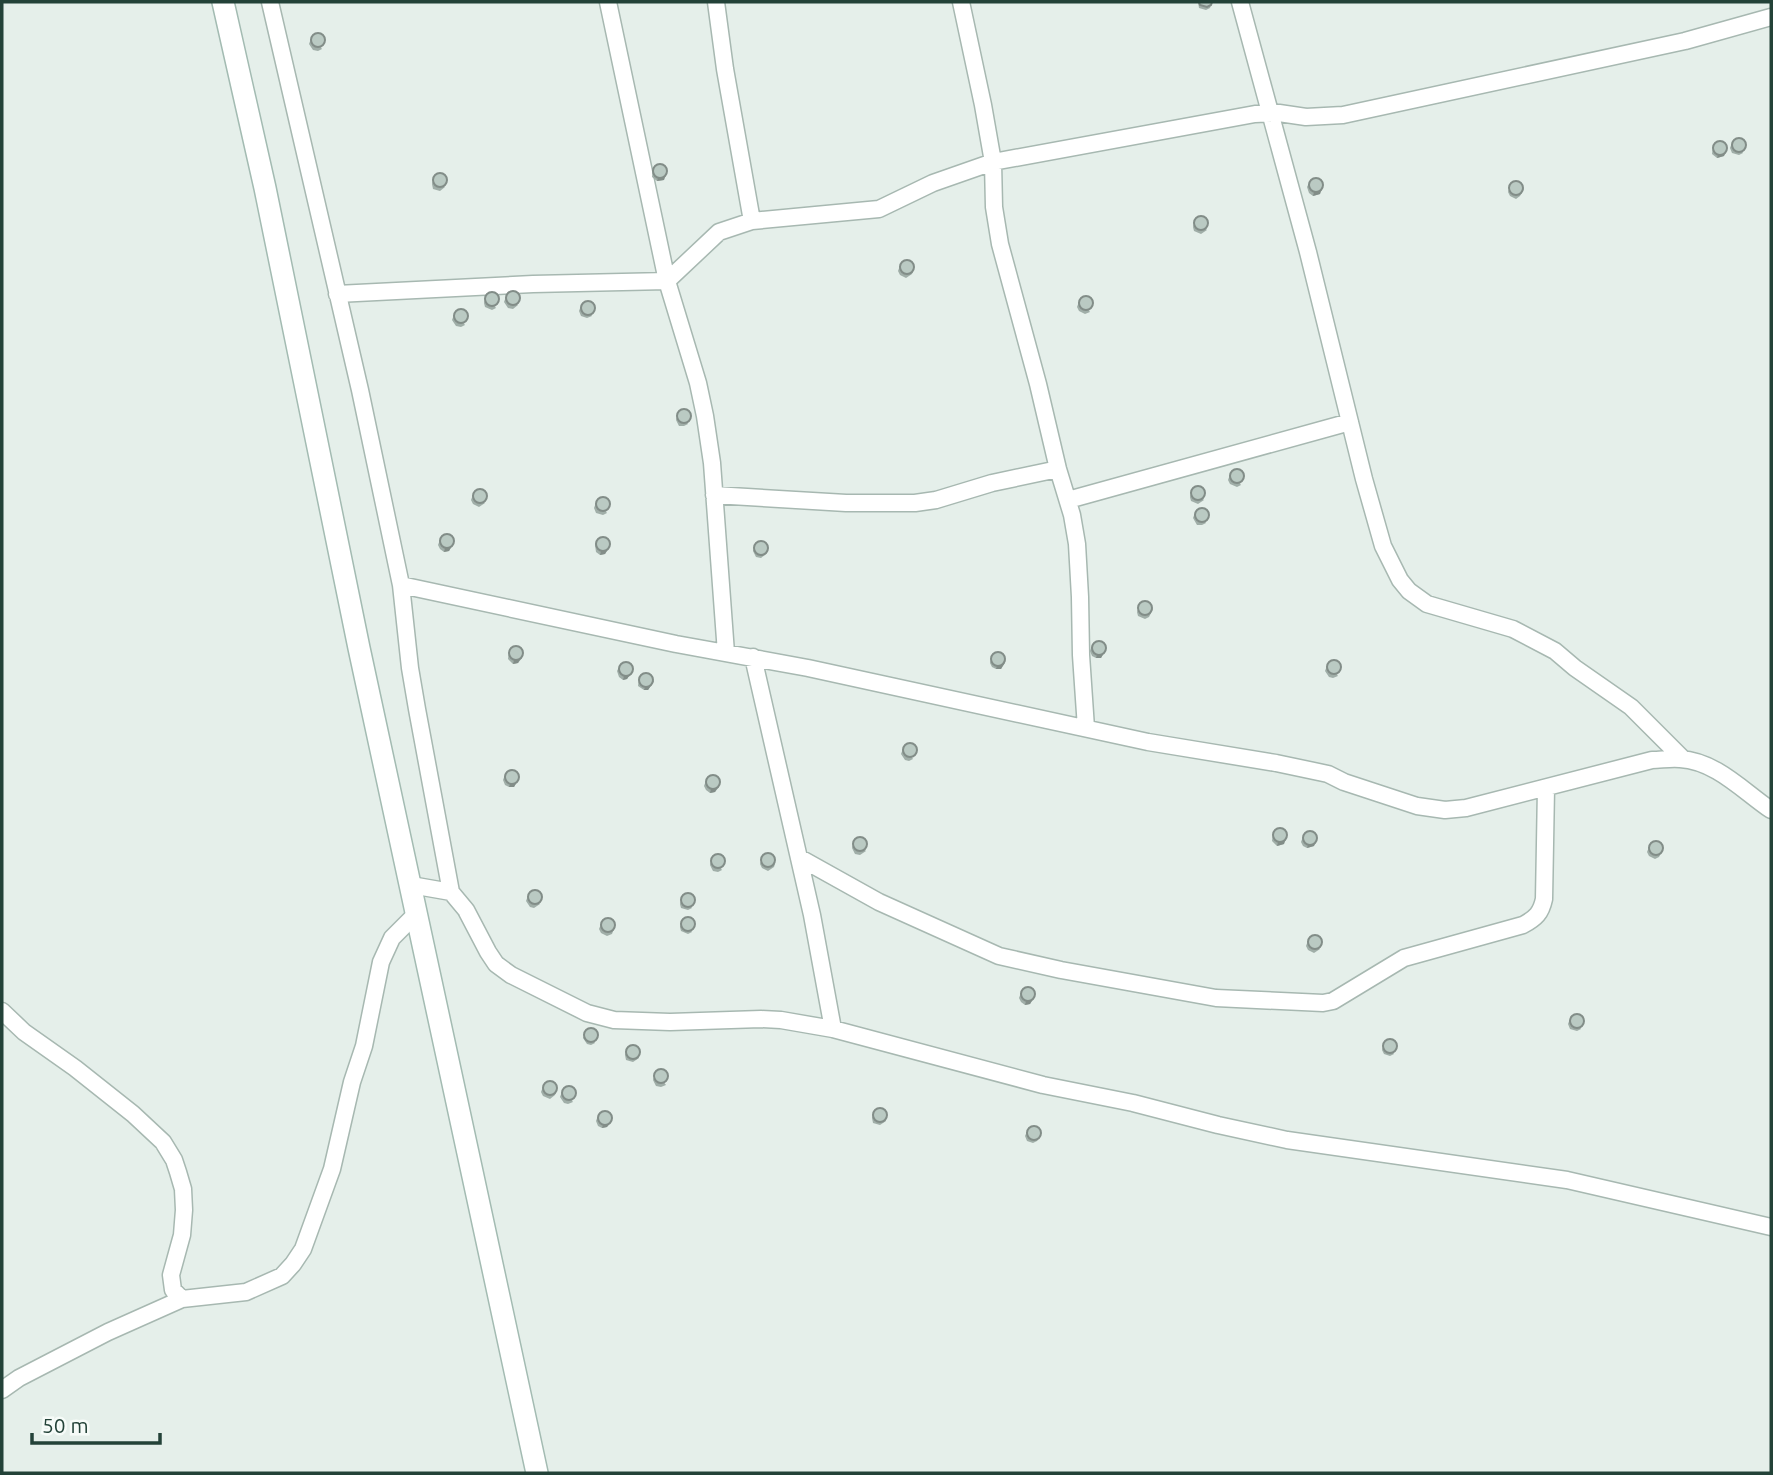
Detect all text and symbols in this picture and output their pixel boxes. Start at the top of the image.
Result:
scale bar [32,1402,159,1446]
text: 50 m [42,1413,89,1437]

